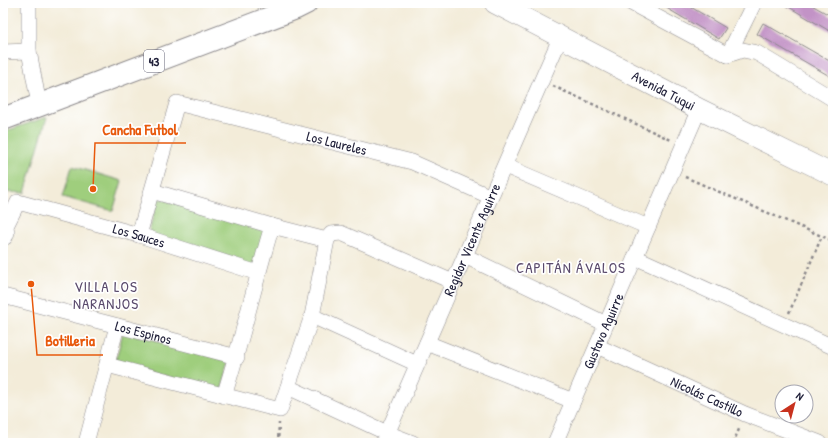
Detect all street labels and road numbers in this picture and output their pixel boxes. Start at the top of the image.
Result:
road number: 43 [144,50,164,72]
street label: Avenida Tuqui [629,66,699,115]
street label: Los Laureles [305,126,369,159]
street label: Regidor Vicente Aguirre [439,180,505,299]
street label: Los Sauces [111,218,168,252]
street label: Gustavo Aguirre [578,290,628,372]
street label: Los Espinos [113,316,174,349]
street label: Nicolás Castillo [668,371,747,421]

